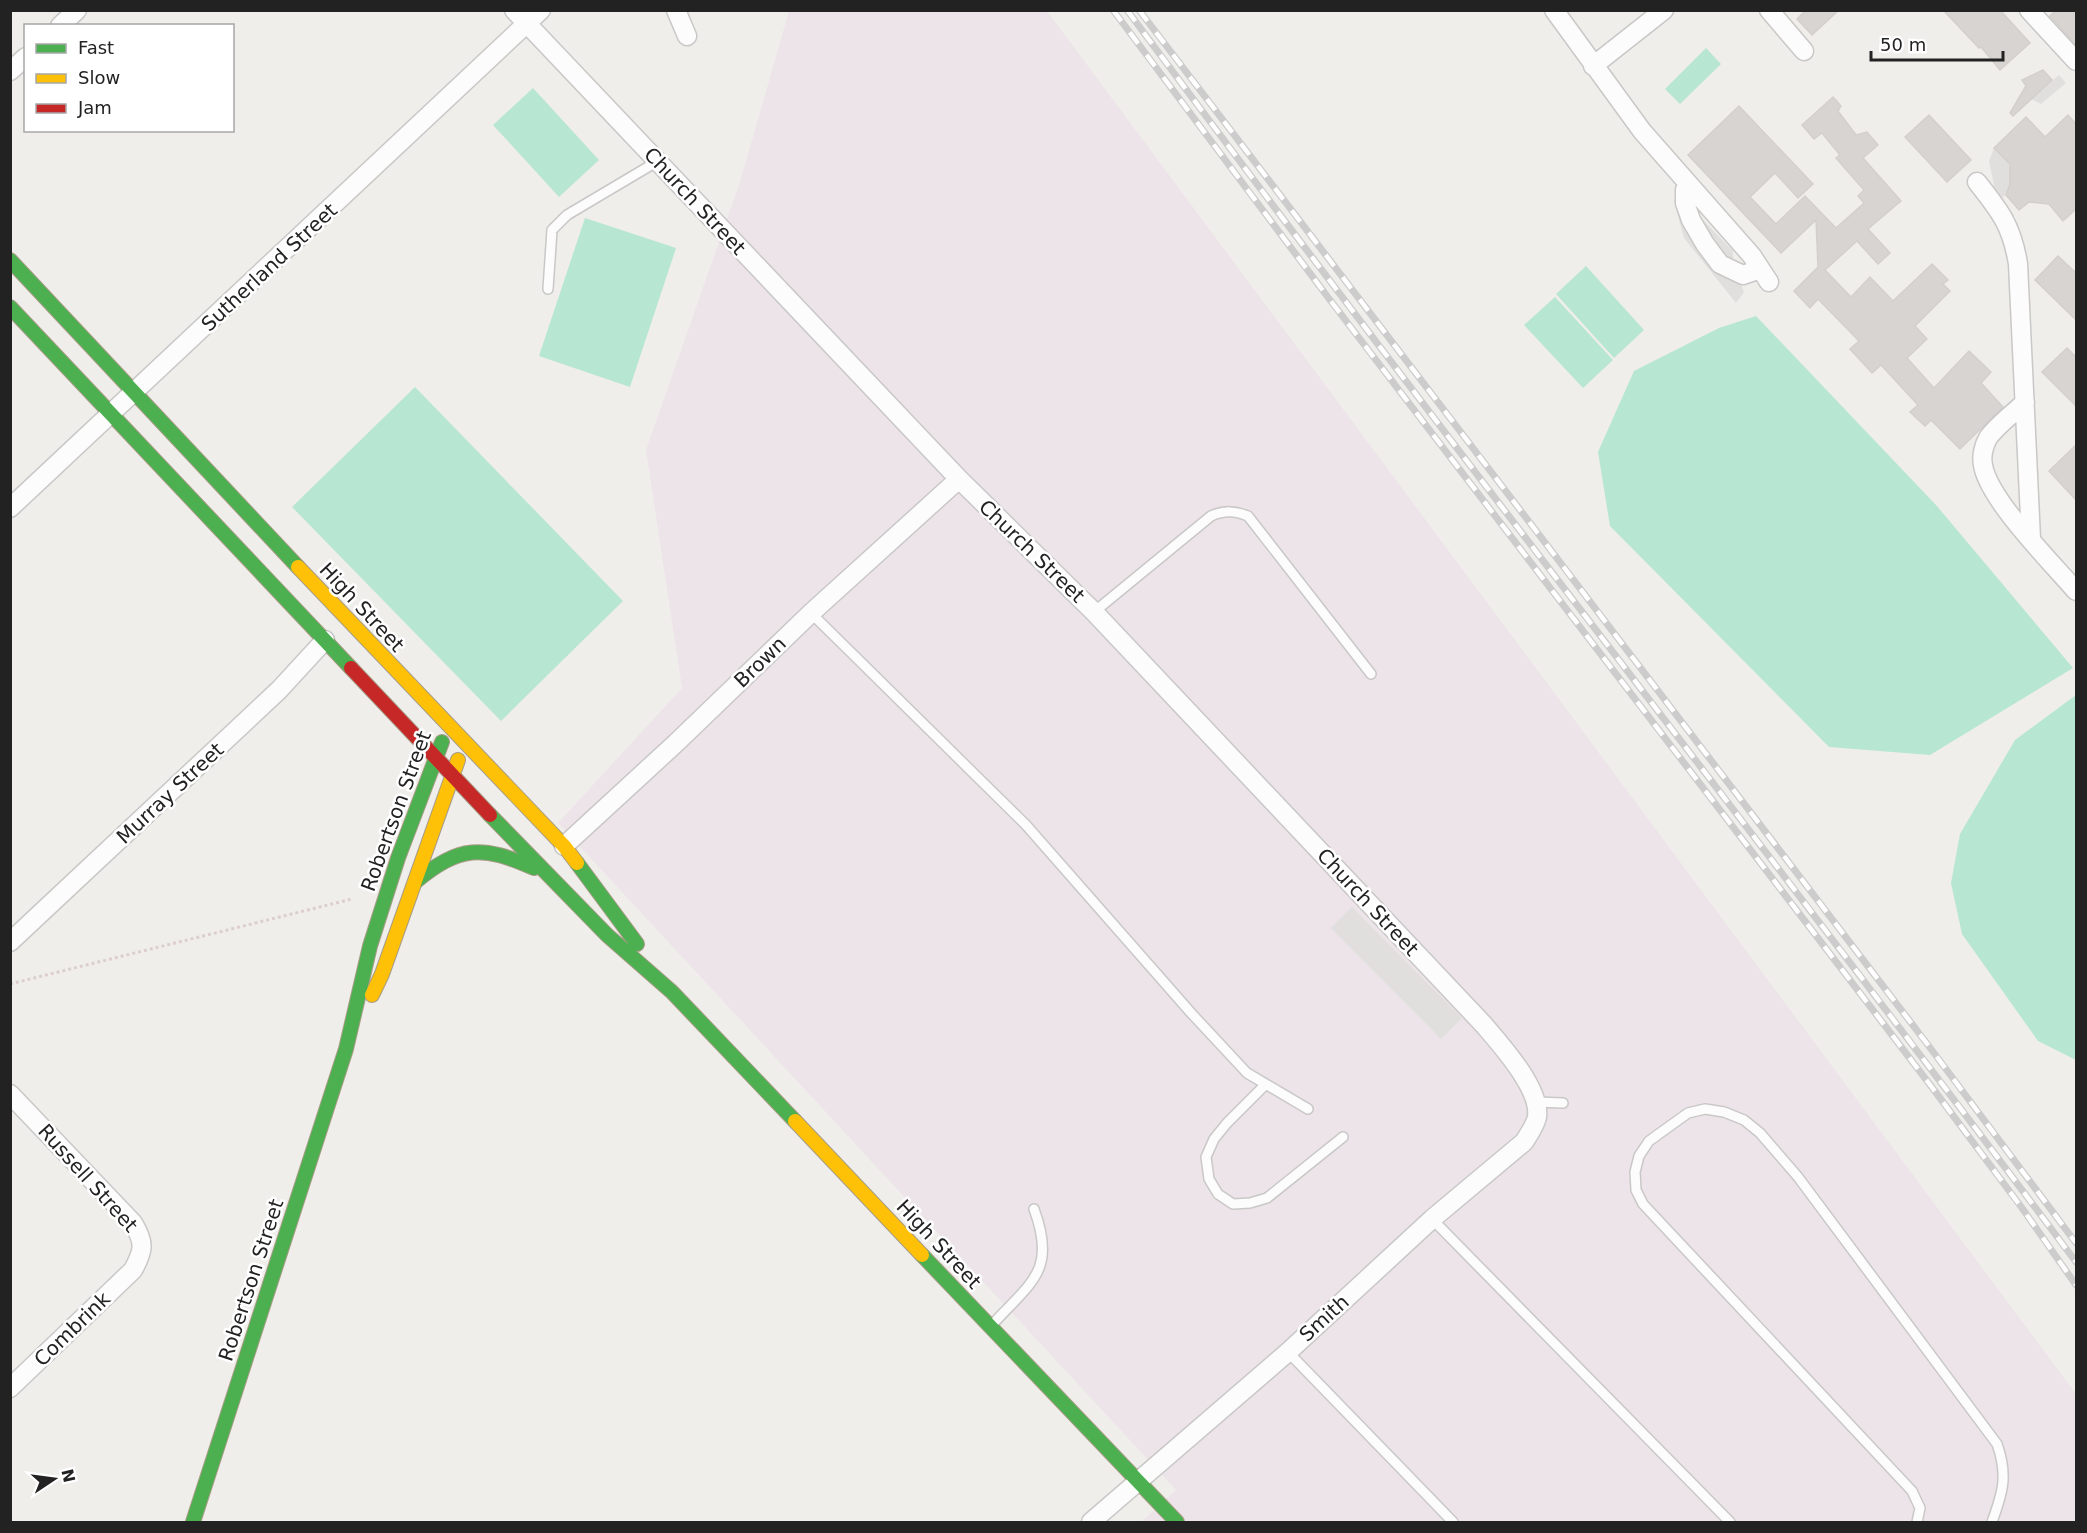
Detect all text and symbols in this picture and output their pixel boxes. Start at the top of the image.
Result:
legend [24,24,234,132]
scale bar [1871,24,2003,62]
text: 50 m [1880,34,1926,55]
text: Fast [78,37,114,58]
text: Slow [78,67,120,88]
text: Jam [77,97,112,118]
street label: Church Street [639,142,751,260]
street label: Sutherland Street [196,198,342,336]
street label: Church Street [974,494,1090,608]
street label: High Street [315,557,409,657]
street label: Brown [729,632,791,692]
street label: Robertson Street [356,727,436,894]
street label: Murray Street [112,737,228,849]
street label: Church Street [1312,843,1424,961]
street label: Russell Street [33,1119,143,1237]
street label: High Street [892,1194,986,1294]
street label: Robertson Street [214,1196,289,1364]
street label: Combrink [29,1287,115,1371]
street label: Smith [1294,1290,1354,1346]
north arrow [24,1449,84,1509]
text: N [57,1467,79,1484]

